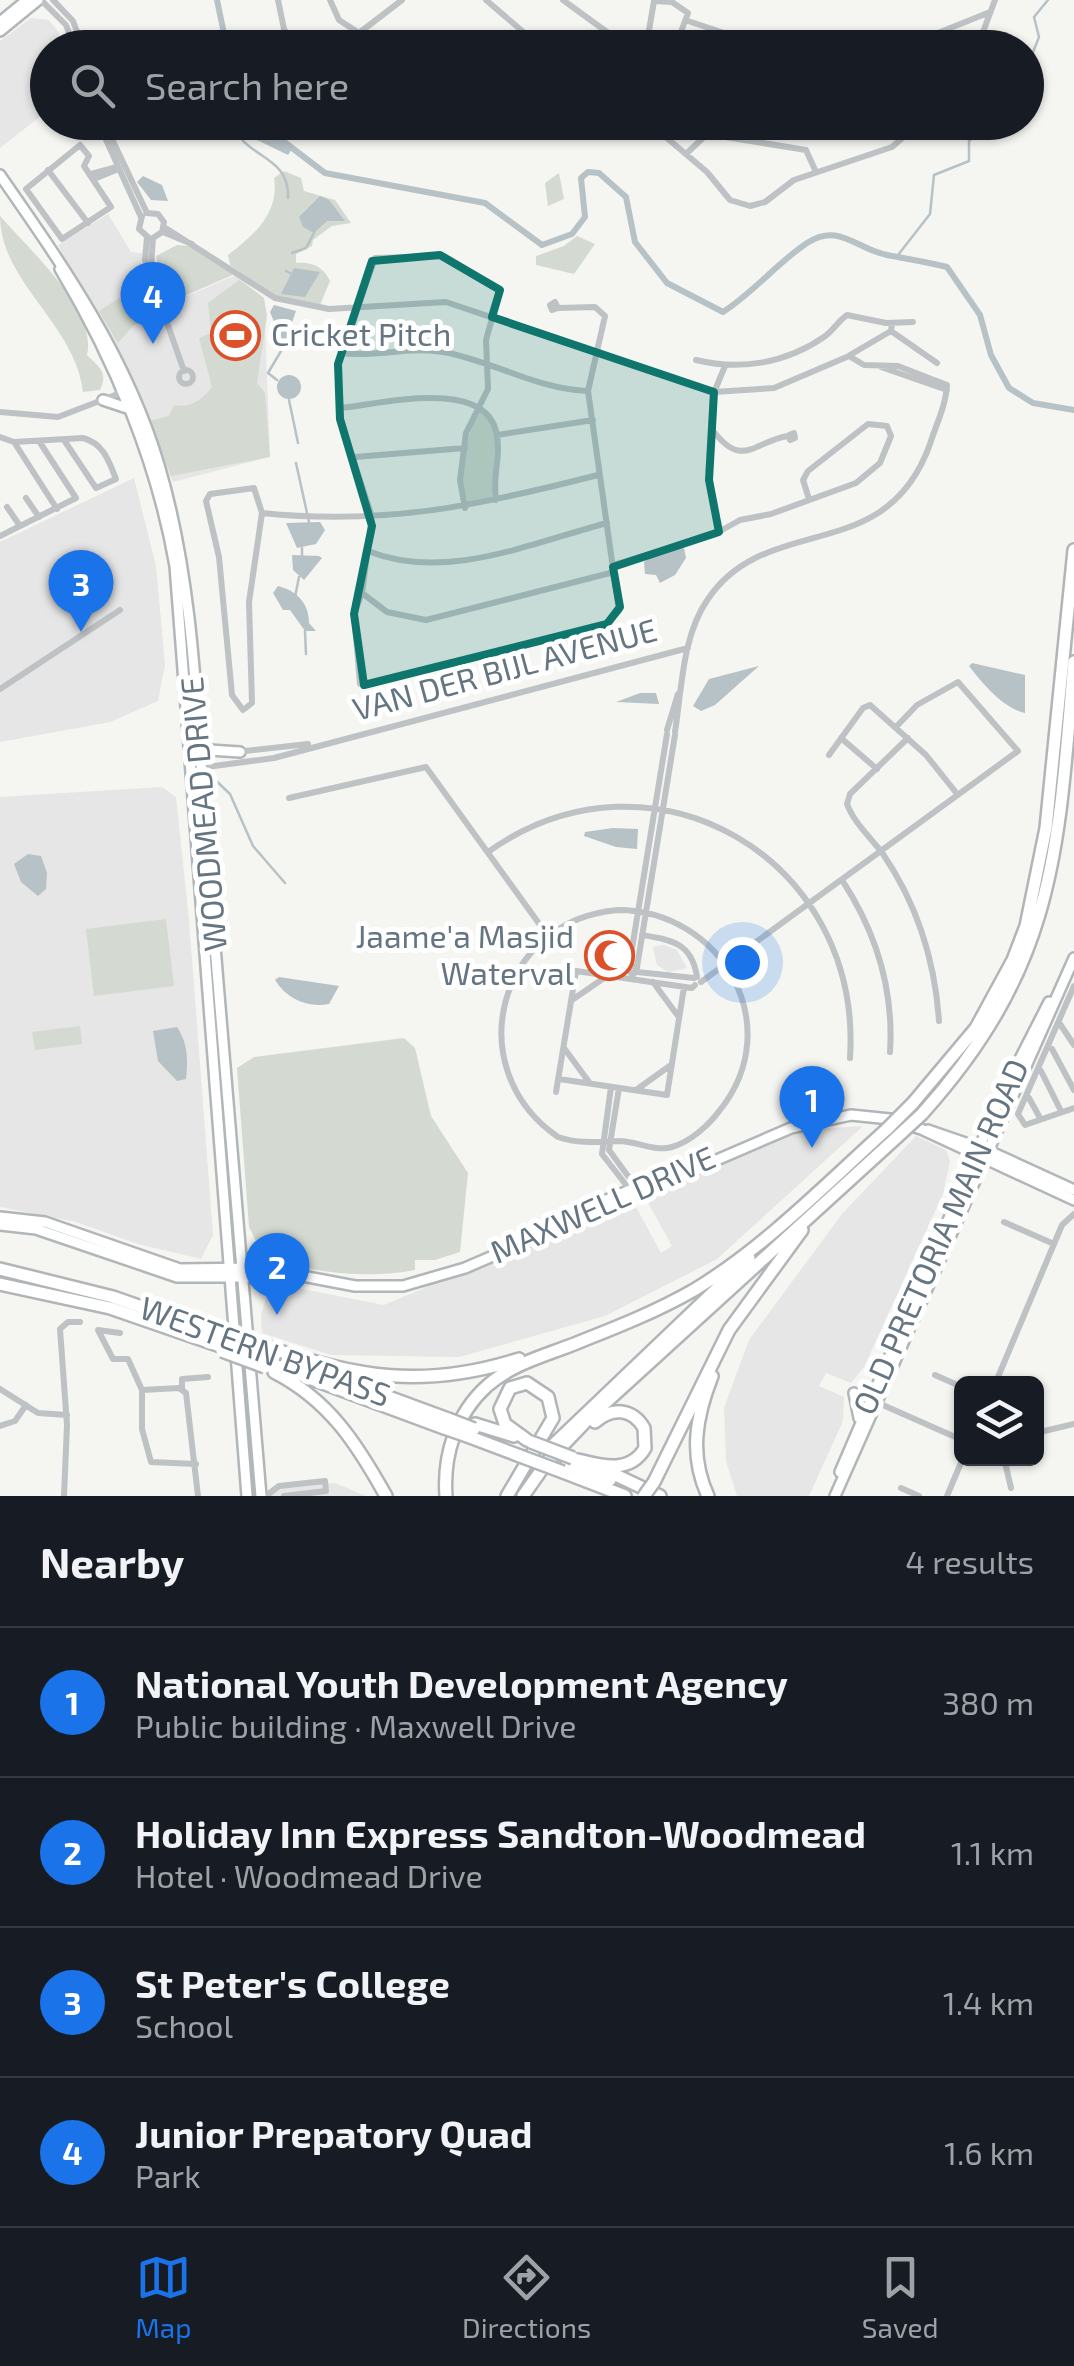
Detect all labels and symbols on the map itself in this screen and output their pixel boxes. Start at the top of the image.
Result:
pin: 4 [120,262,186,344]
sports icon: Cricket Pitch [210,309,262,361]
place label: Cricket Pitch [271,314,451,352]
pin: 3 [48,550,114,632]
street label: VAN DER BIJL AVENUE [348,609,661,727]
street label: WOODMEAD DRIVE [171,675,233,953]
place label: Jaame'a Masjid Waterval [355,916,574,991]
mosque icon: Jaame'a Masjid Waterval [583,929,635,981]
your location [717,937,768,988]
street label: OLD PRETORIA MAIN ROAD [844,1053,1035,1420]
pin: 1 [780,1066,844,1148]
street label: MAXWELL DRIVE [484,1137,720,1270]
pin: 2 [244,1232,310,1315]
street label: WESTERN BYPASS [135,1287,396,1413]

